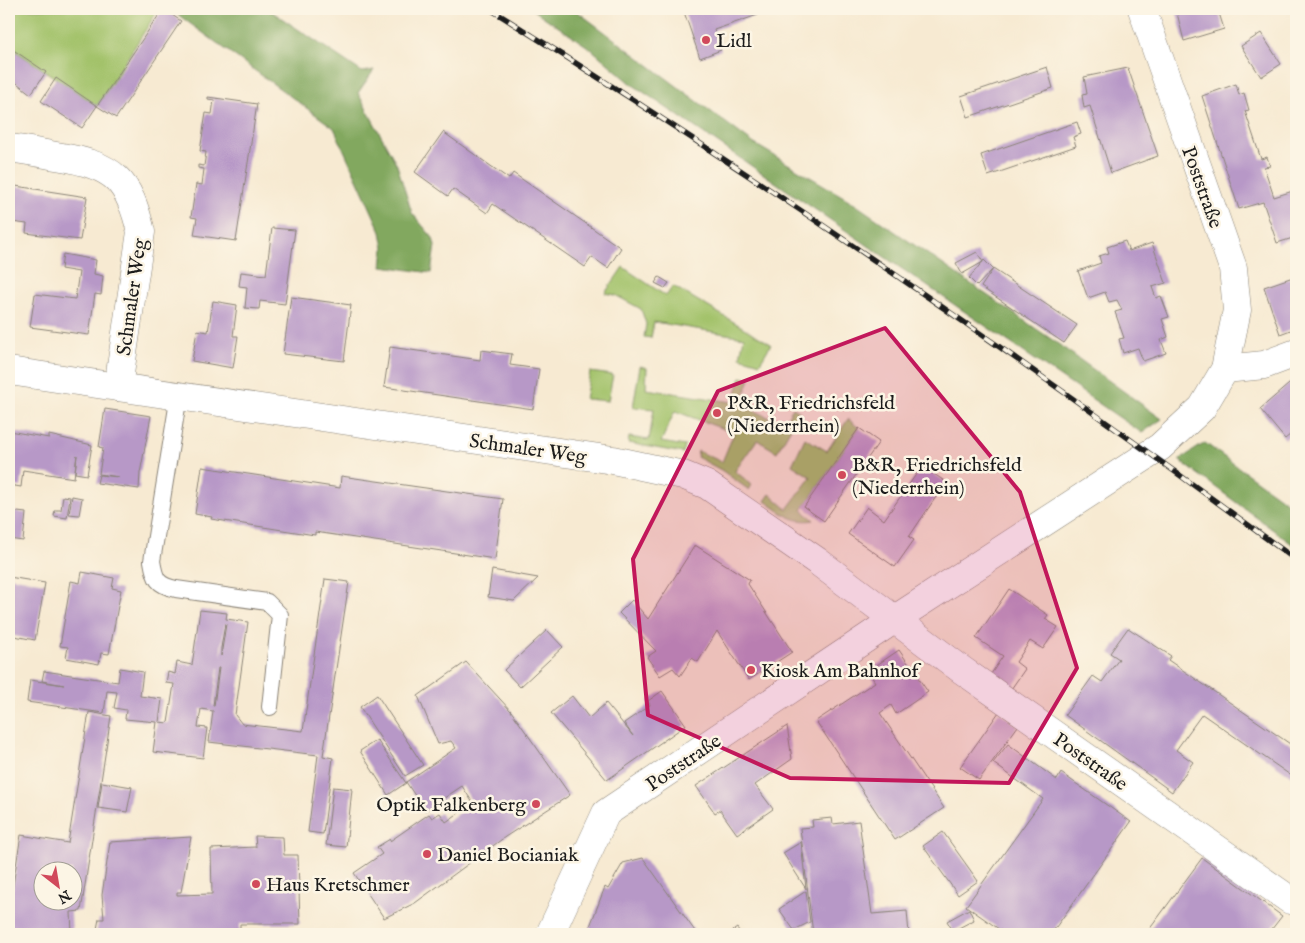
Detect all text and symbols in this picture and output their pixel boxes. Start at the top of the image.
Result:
place label: Lidl [716,29,752,54]
marker: Lidl [700,34,712,46]
street label: Poststraße [1175,143,1228,232]
street label: Schmaler Weg [112,236,153,357]
place label: P&R, Friedrichsfeld (Niederrhein) [727,391,895,439]
marker: P&R, Friedrichsfeld (Niederrhein) [711,407,723,419]
street label: Schmaler Weg [468,429,589,470]
place label: B&R, Friedrichsfeld (Niederrhein) [852,453,1022,501]
marker: B&R, Friedrichsfeld (Niederrhein) [836,469,848,481]
place label: Kiosk Am Bahnhof [761,659,922,684]
marker: Kiosk Am Bahnhof [745,664,757,676]
street label: Poststraße [1048,728,1132,797]
street label: Poststraße [642,729,726,797]
place label: Optik Falkenberg [376,793,527,818]
marker: Optik Falkenberg [530,798,542,810]
place label: Daniel Bocianiak [437,843,579,868]
marker: Daniel Bocianiak [421,848,433,860]
north arrow [32,860,82,910]
place label: Haus Kretschmer [266,873,410,898]
marker: Haus Kretschmer [250,878,262,890]
text: N [54,885,75,907]

